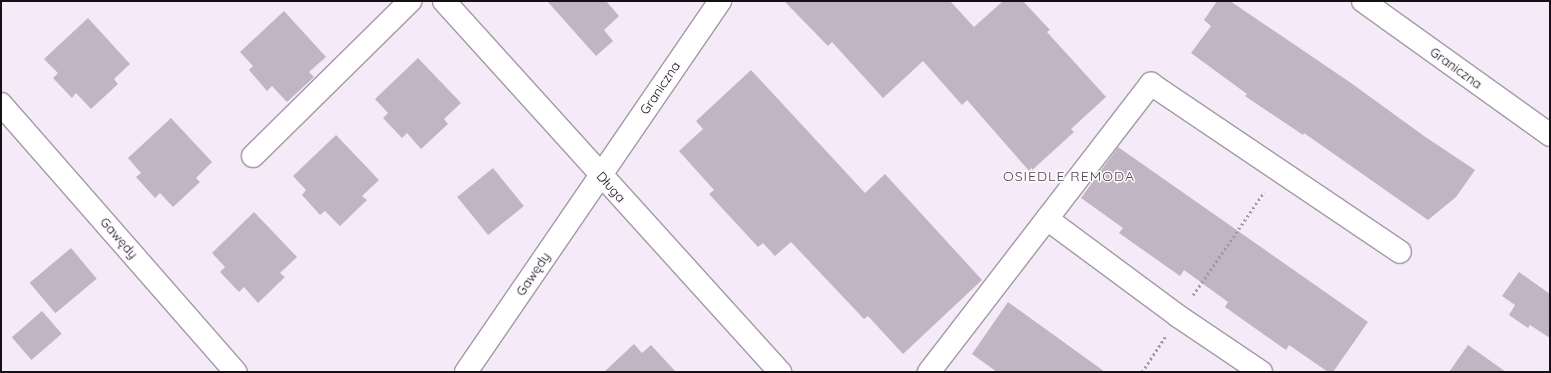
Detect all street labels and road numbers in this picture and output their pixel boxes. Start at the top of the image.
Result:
street label: Graniczna [1427,44,1485,92]
street label: Graniczna [637,59,683,117]
street label: Długa [593,169,629,205]
street label: Gawędy [97,214,141,262]
street label: Gawędy [513,249,553,299]

